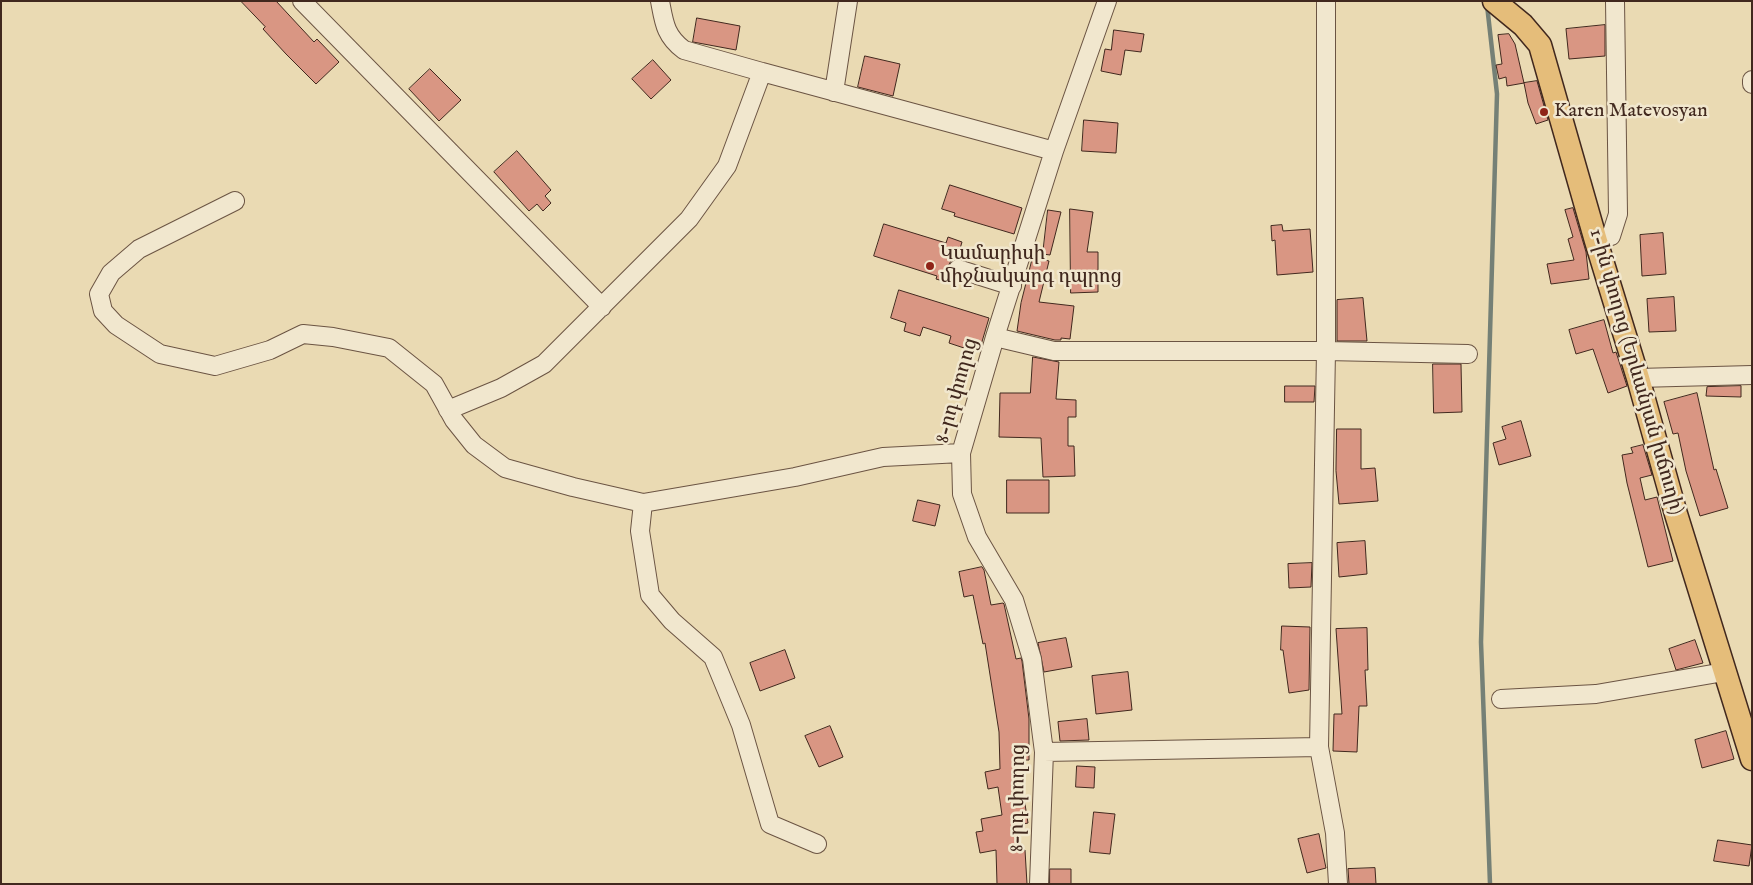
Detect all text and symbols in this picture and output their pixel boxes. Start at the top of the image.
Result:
place label: Karen Matevosyan [1554,100,1708,124]
marker: Karen Matevosyan [1538,106,1550,118]
street label: 1-ին փողոց (Երևանյան խճուղի) [1583,226,1687,518]
place label: Կամարիսի միջնակարգ դպրոց [940,243,1122,290]
marker: Կամարիսի միջնակարգ դպրոց [924,260,936,272]
street label: 8-րդ փողոց [932,336,984,446]
street label: 8-րդ փողոց [1006,744,1032,852]

